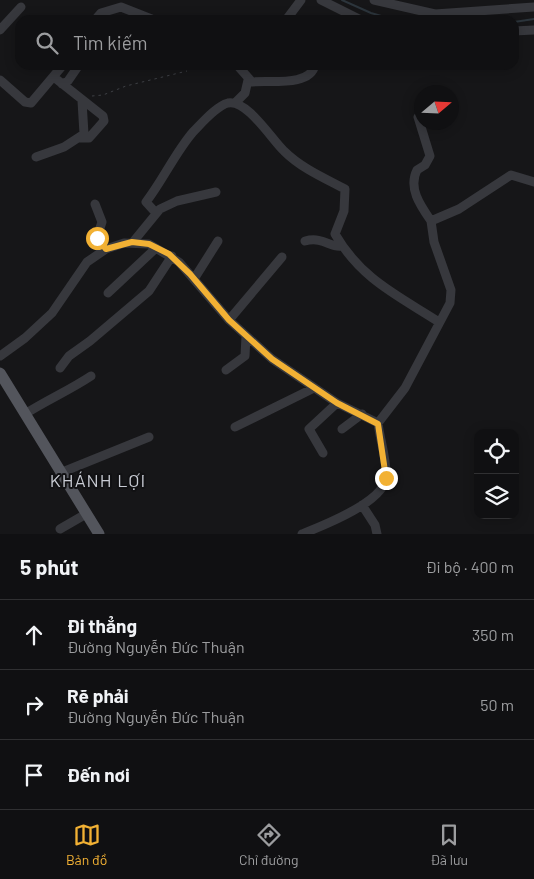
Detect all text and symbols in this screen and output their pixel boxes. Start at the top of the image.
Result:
search box [15,15,519,70]
icon: search [33,29,61,57]
text: Tìm kiếm [73,31,148,54]
north arrow [414,85,459,130]
route start [86,227,109,250]
map controls [474,429,519,519]
button: locate [474,429,519,474]
route end [375,467,398,490]
district label: KHÁNH LỢI [50,469,146,491]
button: layers [474,474,519,519]
text: 5 phút [20,554,78,579]
text: Đi bộ · 400 m [426,557,514,576]
text: Đi thẳng [67,614,137,637]
icon: ahead [20,621,48,649]
text: 350 m [472,625,514,644]
text: Đường Nguyễn Đức Thuận [67,637,245,656]
text: Rẽ phải [67,684,129,707]
icon: right [20,691,48,719]
text: 50 m [480,695,514,714]
text: Đường Nguyễn Đức Thuận [67,707,245,726]
icon: arrive [20,761,48,789]
text: Đến nơi [67,763,130,786]
tab: Bản đồ [66,821,107,868]
tab: Chỉ đường [239,821,299,868]
tab: Đã lưu [430,821,468,868]

